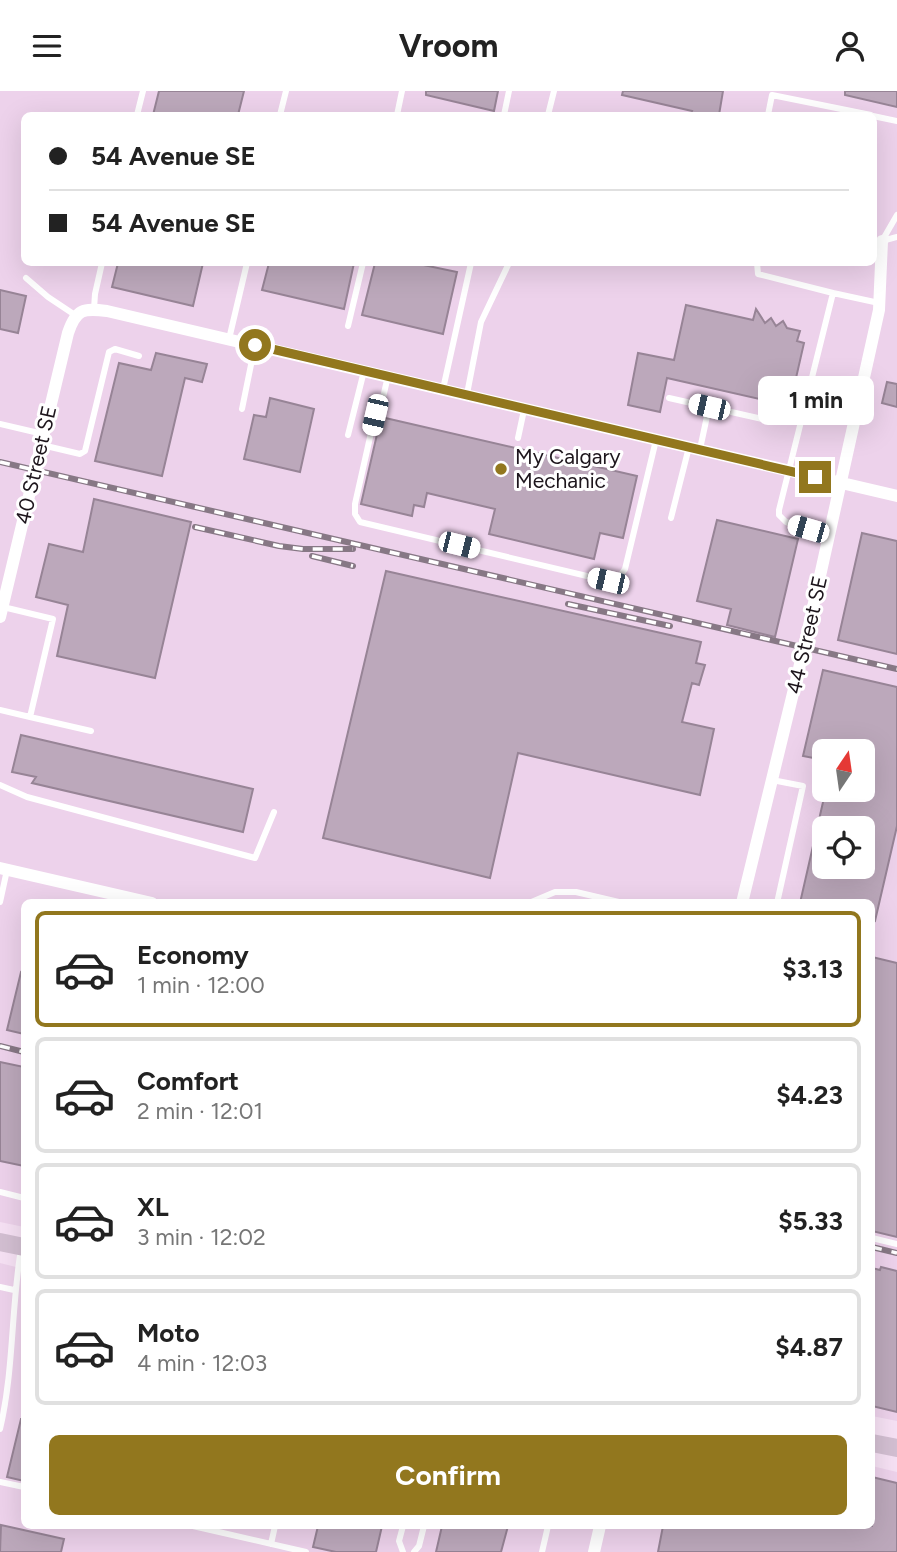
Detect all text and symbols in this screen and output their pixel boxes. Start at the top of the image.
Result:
icon: menu [28,27,66,65]
text: Vroom [399,27,498,65]
icon: person [831,27,869,65]
text: 54 Avenue SE [91,140,256,172]
text: 54 Avenue SE [91,207,256,239]
route start [239,329,271,361]
callout: 1 min [757,375,873,425]
text: 1 min [789,386,843,414]
car [361,392,390,438]
car [687,392,732,422]
street label: 40 Street SE [10,403,61,527]
place label: My Calgary Mechanic [515,444,621,493]
marker: My Calgary Mechanic [493,461,509,477]
route end [799,461,831,493]
car [785,513,832,545]
car [437,530,482,560]
car [586,566,631,596]
street label: 44 Street SE [781,573,832,696]
north arrow [812,739,875,801]
map controls [812,739,875,879]
button: locate [812,816,875,879]
icon: car [53,938,116,1001]
text: Economy [137,939,249,971]
text: $3.13 [782,953,843,985]
text: 1 min · 12:00 [137,971,265,999]
icon: car [53,1064,116,1127]
text: Comfort [137,1065,239,1097]
text: $4.23 [776,1079,843,1111]
text: 2 min · 12:01 [137,1097,263,1125]
icon: car [53,1190,116,1253]
text: XL [137,1191,169,1223]
text: $5.33 [778,1205,843,1237]
text: 3 min · 12:02 [137,1223,266,1251]
icon: car [53,1316,116,1379]
text: Moto [137,1317,200,1349]
text: $4.87 [775,1331,843,1363]
text: 4 min · 12:03 [137,1349,267,1377]
button: Confirm [49,1435,847,1515]

